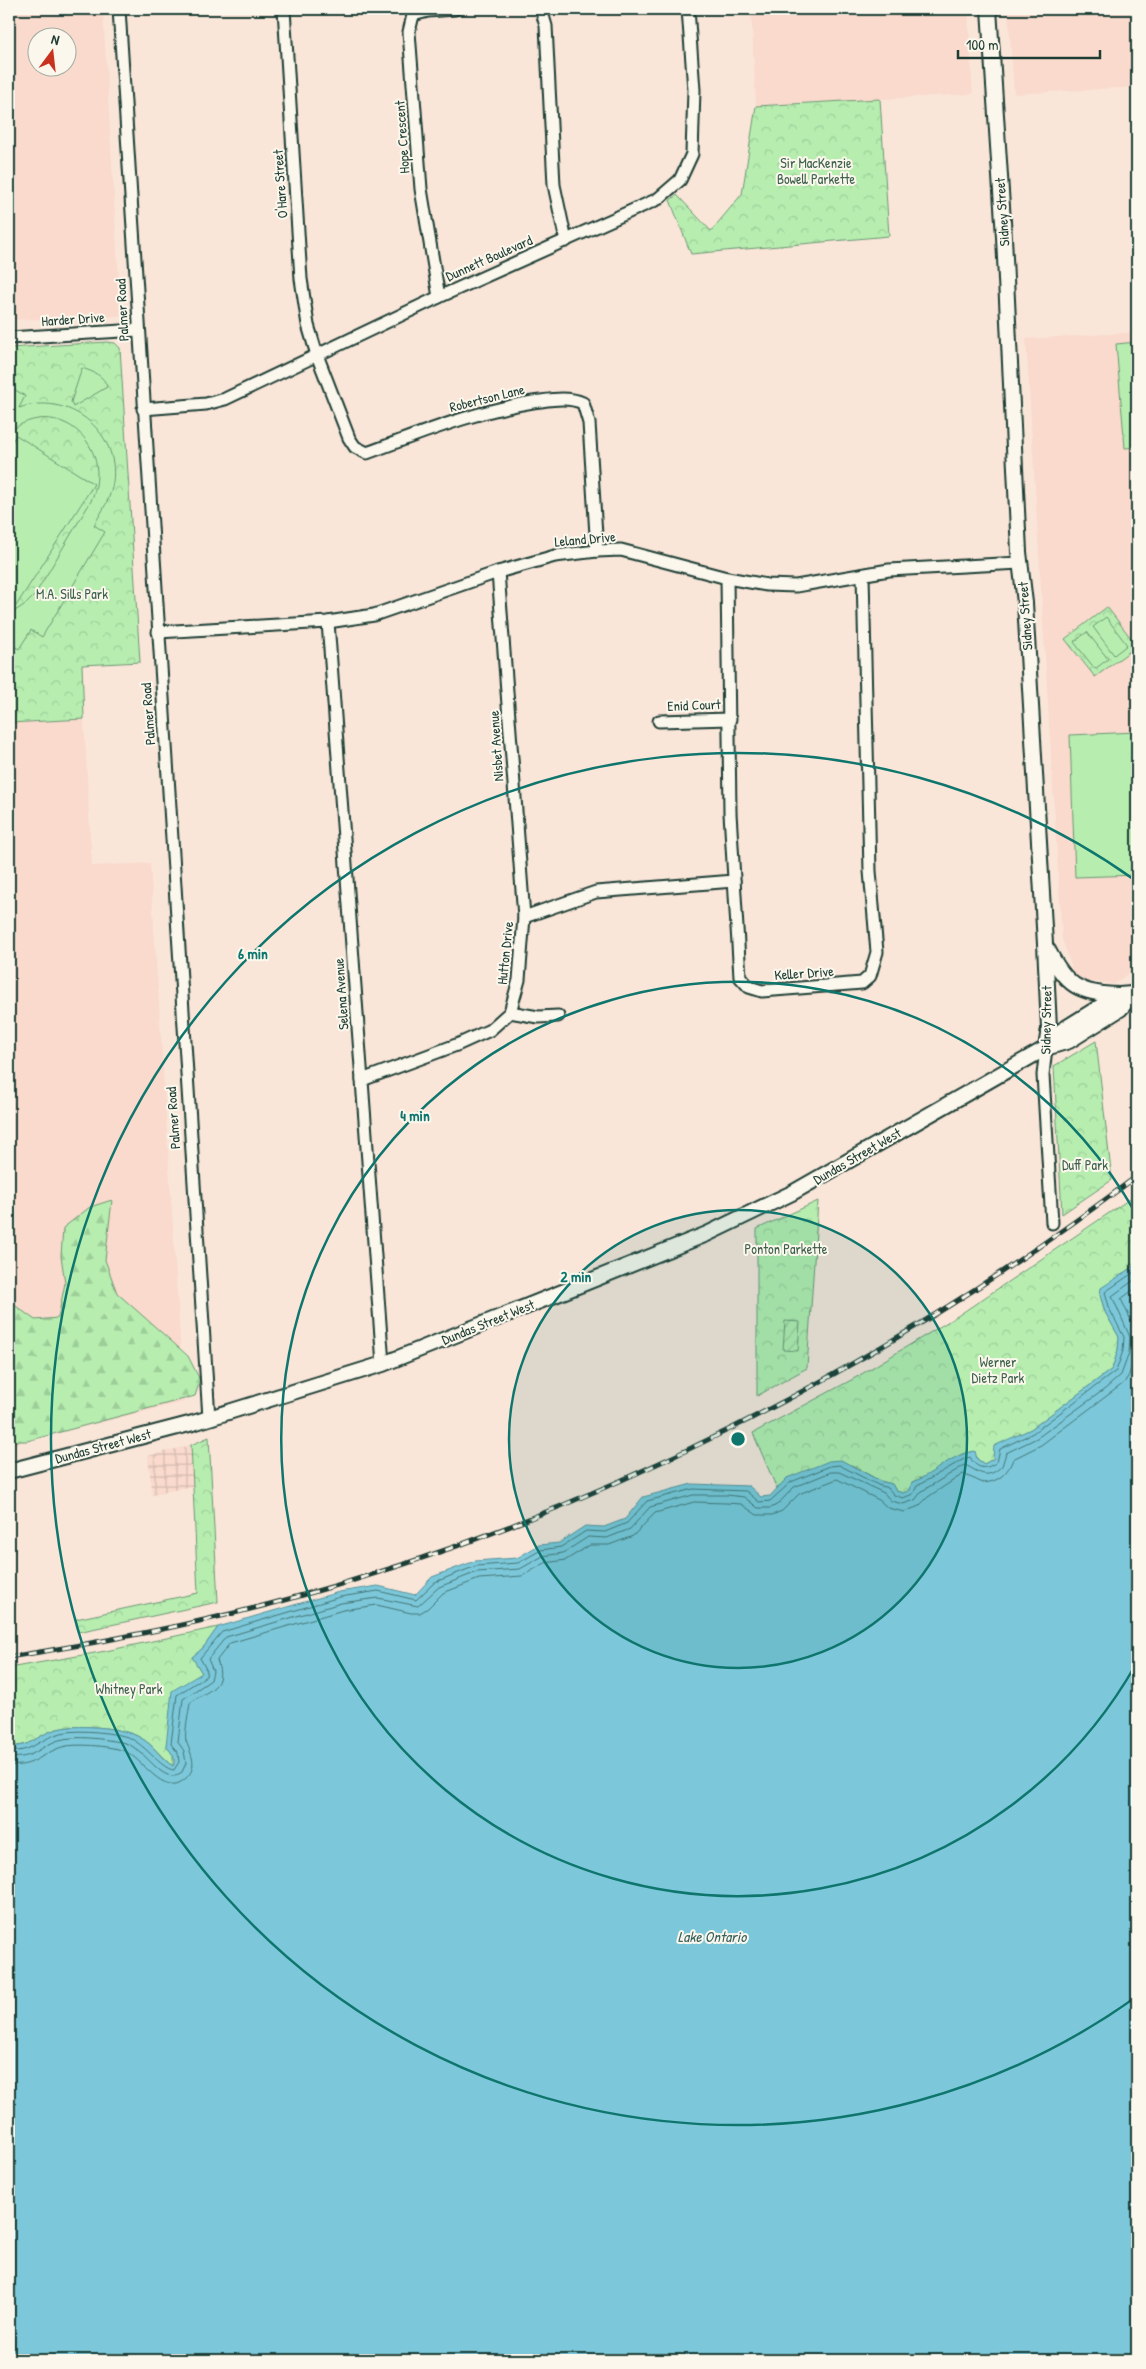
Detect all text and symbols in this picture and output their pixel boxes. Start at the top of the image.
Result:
north arrow [28,28,78,78]
scale bar [958,28,1101,60]
text: N [49,29,62,49]
text: 100 m [966,34,999,55]
street label: Hope Crescent [389,100,415,174]
street label: O'Hare Street [268,149,291,219]
park label: Sir MacKenzie Bowell Parkette [777,153,856,188]
street label: Sidney Street [990,177,1014,247]
street label: Dunnett Boulevard [442,230,536,285]
street label: Palmer Road [110,278,133,342]
street label: Harder Drive [41,307,106,330]
street label: Robertson Lane [447,379,527,416]
street label: Leland Drive [554,526,617,551]
street label: Sidney Street [1013,581,1037,651]
park label: M.A. Sills Park [36,584,108,603]
street label: Palmer Road [136,682,159,746]
street label: Enid Court [667,694,721,715]
street label: Nisbet Avenue [484,710,507,782]
street label: Hutton Drive [492,920,517,985]
text: 6 min [238,943,268,964]
street label: Selena Avenue [328,957,352,1031]
street label: Keller Drive [774,961,835,984]
street label: Sidney Street [1035,985,1057,1054]
street label: Palmer Road [161,1086,184,1150]
text: 4 min [400,1105,430,1126]
street label: Dundas Street West [809,1123,904,1188]
park label: Duff Park [1062,1155,1108,1174]
park label: Ponton Parkette [745,1239,828,1258]
text: 2 min [561,1266,592,1287]
street label: Dundas Street West [439,1294,537,1349]
park label: Werner Dietz Park [972,1352,1025,1387]
street label: Dundas Street West [53,1424,153,1467]
centre of rings [729,1430,747,1448]
park label: Whitney Park [96,1679,163,1699]
water label: Lake Ontario [678,1926,747,1947]

